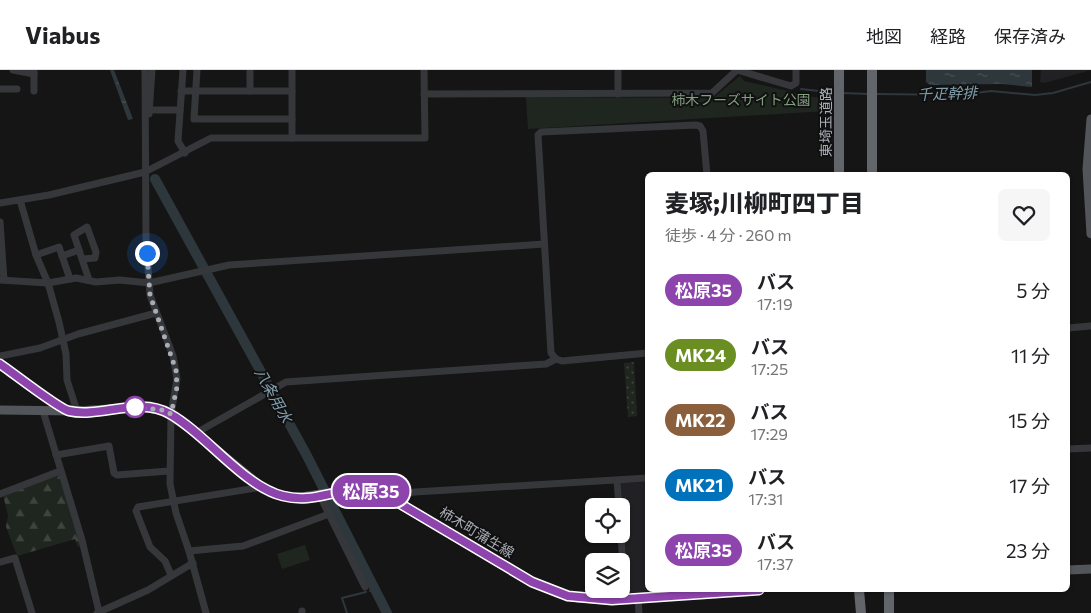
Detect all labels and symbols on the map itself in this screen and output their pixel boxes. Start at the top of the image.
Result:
water label: 千疋幹排 [917,83,979,103]
street label: 東埼玉道路 [817,87,834,157]
park label: 柿木フーズサイト公園 [671,91,811,108]
your location [135,241,160,266]
water label: 八条用水 [252,364,297,427]
unlabelled marker [124,396,146,418]
line badge: 松原35 [336,475,406,507]
street label: 柿木町蒲生線 [437,503,517,561]

